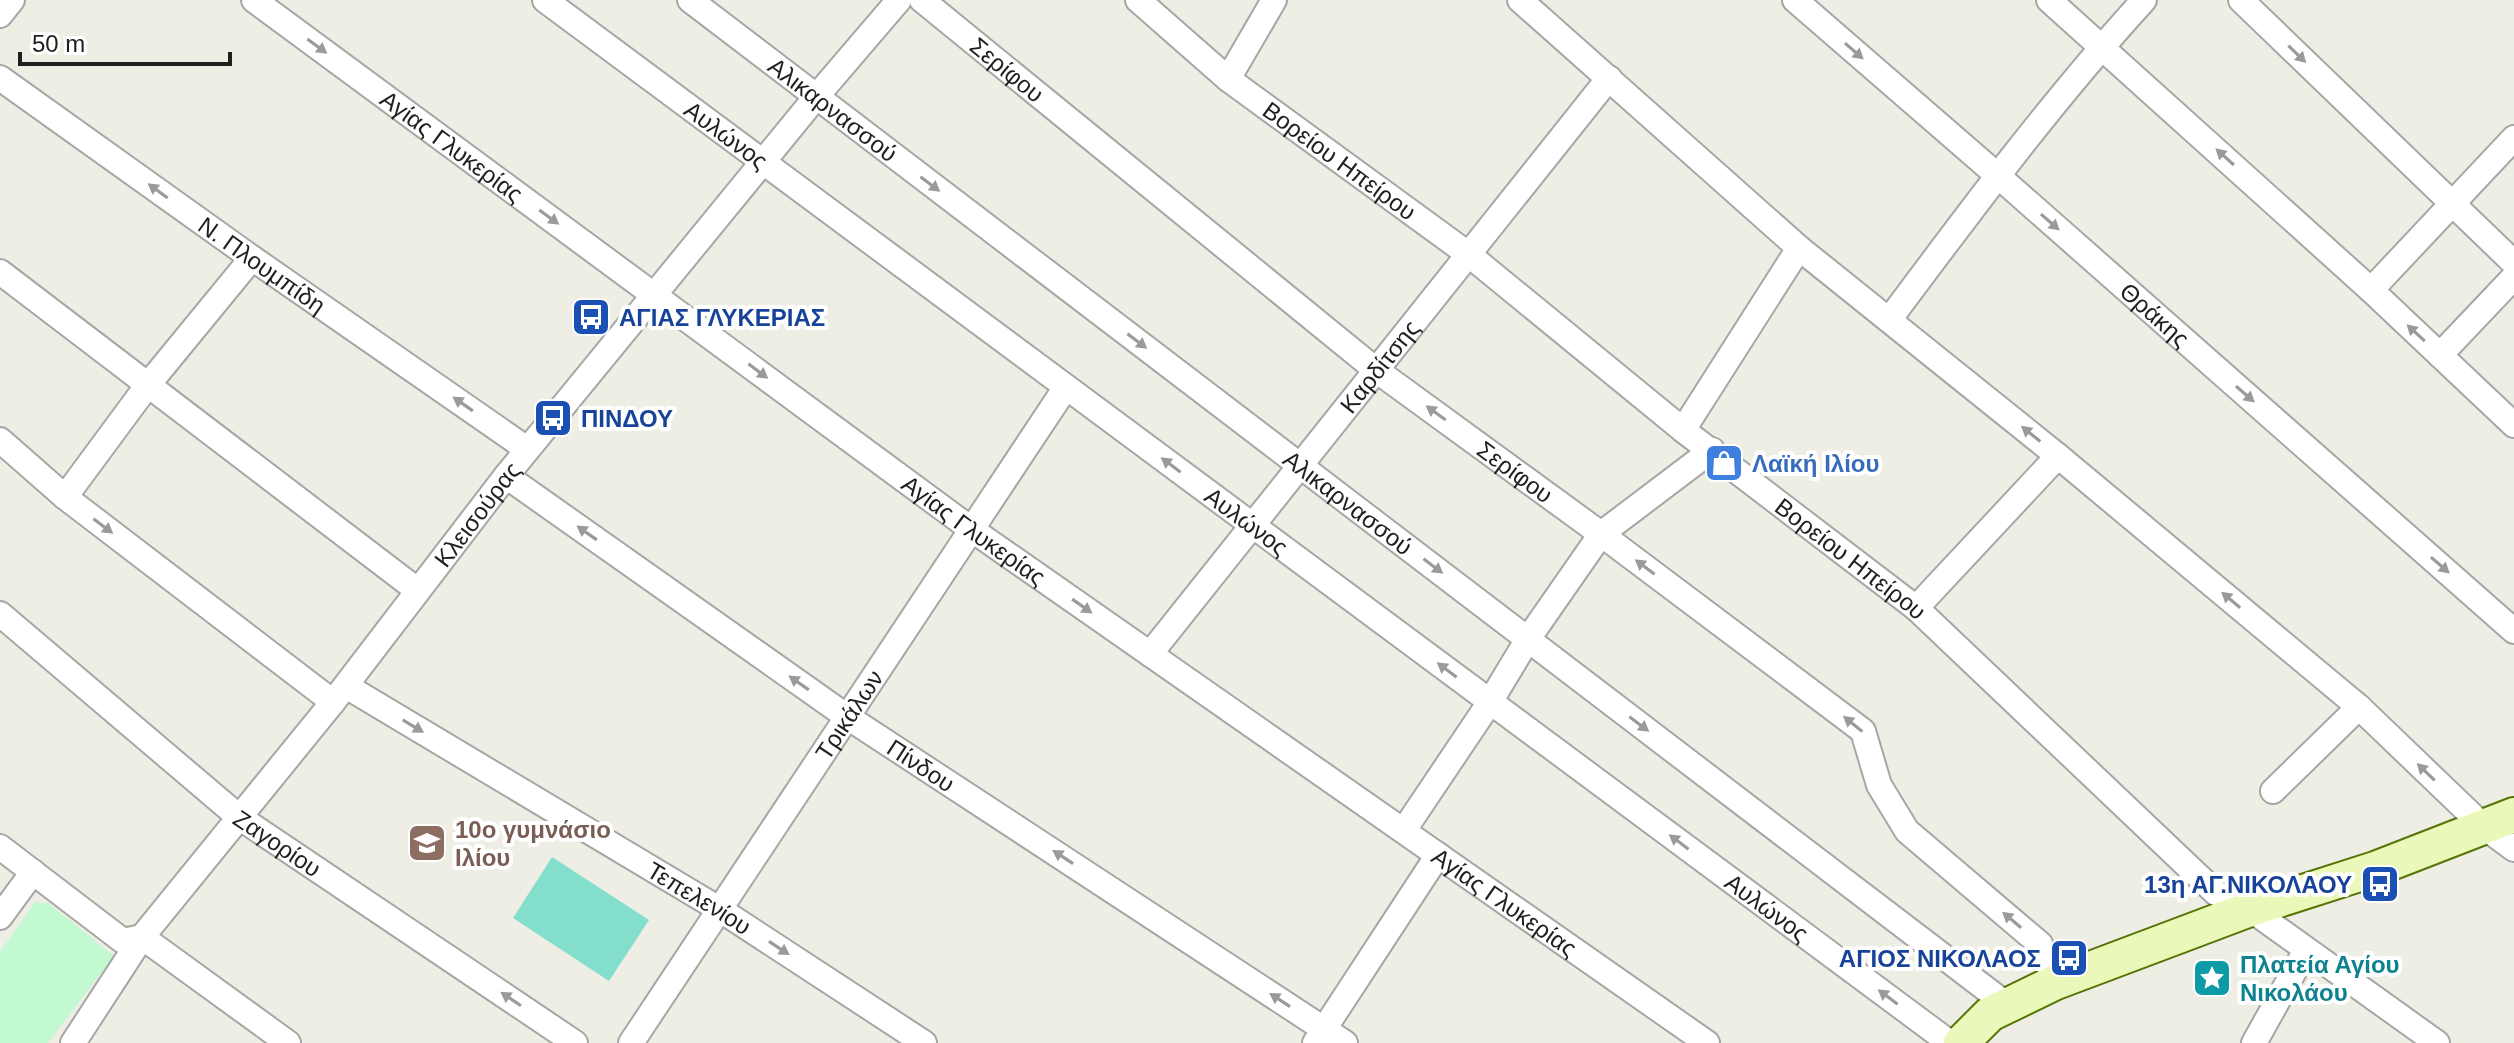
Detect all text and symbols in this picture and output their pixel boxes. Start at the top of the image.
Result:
scale bar [20,16,230,66]
text: 50 m [32,30,85,57]
street label: Σερίφου [965,32,1049,107]
one-way arrow [307,38,327,54]
one-way arrow [1843,42,1863,59]
one-way arrow [2288,45,2307,63]
street label: Αλικαρνασσού [763,52,903,167]
street label: Αγίας Γλυκερίας [376,85,528,207]
street label: Αυλώνος [680,95,773,174]
street label: Βορείου Ηπείρου [1258,96,1421,225]
one-way arrow [2215,149,2235,166]
one-way arrow [919,175,940,191]
one-way arrow [148,184,169,200]
one-way arrow [538,209,560,225]
street label: N. Πλουμπίδη [194,211,331,319]
one-way arrow [2041,212,2060,230]
street label: Θράκης [2115,277,2195,352]
bus stop icon: ΑΓΙΑΣ ΓΛΥΚΕΡΙΑΣ [570,296,612,338]
place label: ΑΓΙΑΣ ΓΛΥΚΕΡΙΑΣ [619,304,825,331]
street label: Καρδίτσης [1334,314,1424,418]
one-way arrow [2407,324,2426,342]
one-way arrow [1126,332,1147,348]
one-way arrow [748,363,768,379]
one-way arrow [2236,384,2255,402]
one-way arrow [453,397,474,412]
bus stop icon: ΠΙΝΔΟΥ [532,397,574,439]
place label: ΠΙΝΔΟΥ [581,405,673,432]
one-way arrow [1425,406,1446,422]
one-way arrow [2021,426,2041,443]
street label: Σερίφου [1472,435,1558,508]
shop icon: Λαϊκή Ιλίου [1703,442,1745,484]
street label: Αλικαρνασσού [1279,445,1418,560]
place label: Λαϊκή Ιλίου [1752,450,1879,477]
street label: Κλεισούρας [428,456,526,572]
one-way arrow [1160,457,1182,473]
street label: Αγίας Γλυκερίας [897,469,1051,590]
street label: Αυλώνος [1200,481,1294,561]
street label: Βορείου Ηπείρου [1770,492,1932,624]
one-way arrow [92,517,113,533]
one-way arrow [576,526,597,541]
one-way arrow [2431,556,2450,574]
one-way arrow [1422,558,1443,574]
one-way arrow [1634,559,1656,575]
one-way arrow [2221,592,2241,609]
one-way arrow [1071,598,1092,613]
one-way arrow [1437,663,1458,678]
street label: Τρικάλων [809,665,888,764]
one-way arrow [789,676,810,691]
one-way arrow [1629,715,1649,731]
one-way arrow [1842,715,1863,732]
one-way arrow [402,719,424,733]
street label: Πίνδου [883,734,960,797]
one-way arrow [2417,763,2436,781]
street label: Ζαγορίου [229,804,326,882]
place label: 10ο γυμνάσιο Ιλίου [455,816,611,871]
school or university icon: 10ο γυμνάσιο Ιλίου [406,822,448,864]
one-way arrow [1668,834,1689,850]
street label: Αγίας Γλυκερίας [1427,842,1582,961]
one-way arrow [1052,850,1073,865]
street label: Τεπελενίου [643,856,756,940]
bus stop icon: 13η ΑΓ.ΝΙΚΟΛΑΟΥ [2359,863,2401,905]
street label: Αυλώνος [1720,868,1814,947]
place label: 13η ΑΓ.ΝΙΚΟΛΑΟΥ [2144,871,2352,898]
one-way arrow [2002,912,2022,929]
bus stop icon: ΑΓΙΟΣ ΝΙΚΟΛΑΟΣ [2048,937,2090,979]
one-way arrow [768,941,789,956]
place label: ΑΓΙΟΣ ΝΙΚΟΛΑΟΣ [1839,945,2041,972]
place label: Πλατεία Αγίου Νικολάου [2240,951,2400,1006]
place icon: Πλατεία Αγίου Νικολάου [2191,957,2233,999]
one-way arrow [1877,989,1898,1005]
one-way arrow [500,992,521,1007]
one-way arrow [1270,992,1291,1007]

